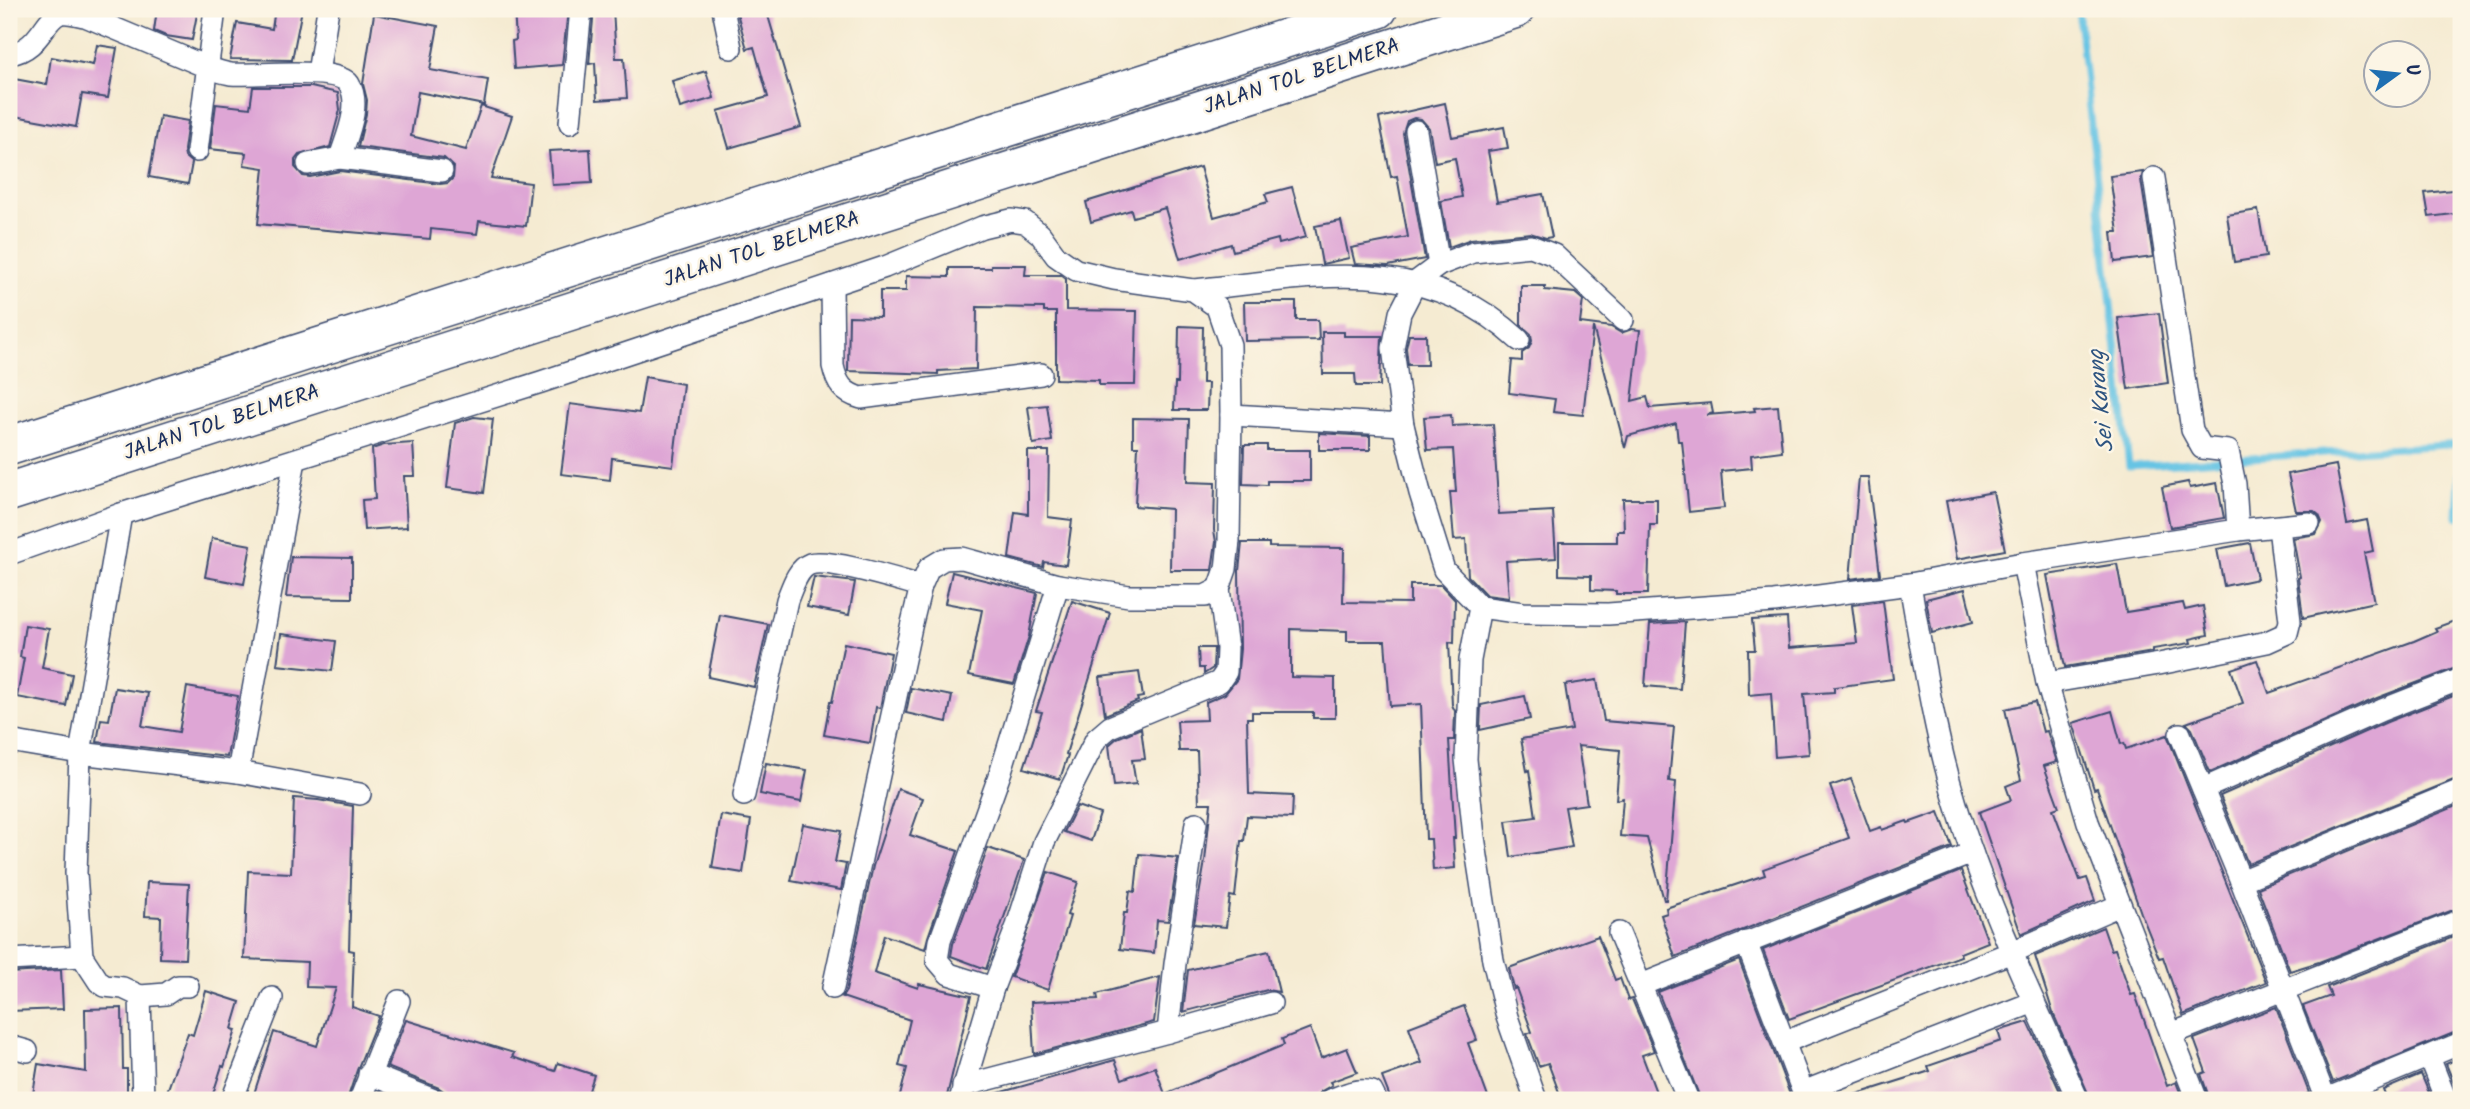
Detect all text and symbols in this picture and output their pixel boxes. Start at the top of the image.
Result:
street label: JALAN TOL BELMERA [1200,30,1404,124]
north arrow [2362,38,2432,108]
text: U [2396,61,2428,80]
street label: JALAN TOL BELMERA [660,203,864,297]
water label: Sei Karang [2078,346,2125,454]
street label: JALAN TOL BELMERA [120,376,324,470]

